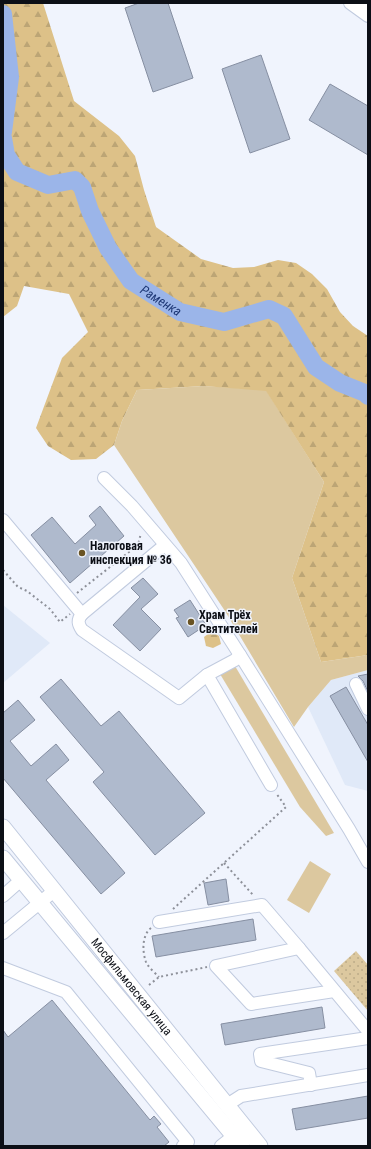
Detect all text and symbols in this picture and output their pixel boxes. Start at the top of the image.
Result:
water label: Раменка [138,282,184,319]
place label: Налоговая инспекция № 36 [90,539,172,567]
marker: Налоговая инспекция № 36 [77,548,87,558]
place label: Храм Трёх Святителей [199,608,258,636]
marker: Храм Трёх Святителей [186,617,196,627]
street label: Мосфильмовская улица [88,935,175,1038]

